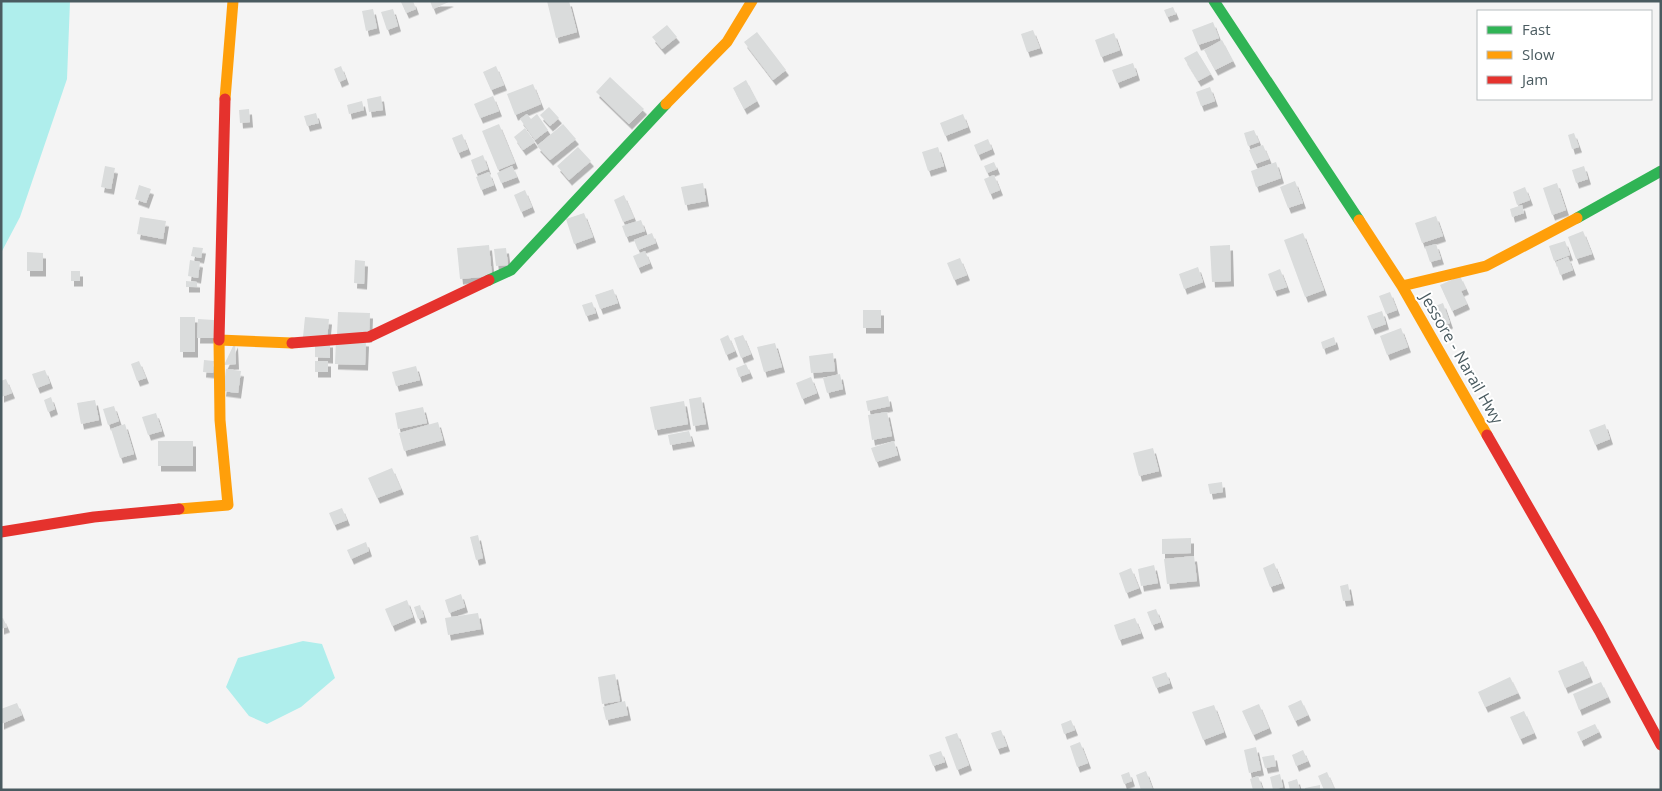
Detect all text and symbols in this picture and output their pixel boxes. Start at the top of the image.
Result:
legend [1477,10,1652,100]
text: Fast [1522,19,1551,39]
text: Slow [1522,44,1555,64]
text: Jam [1520,69,1548,89]
street label: Jessore - Narail Hwy [1414,287,1509,428]

